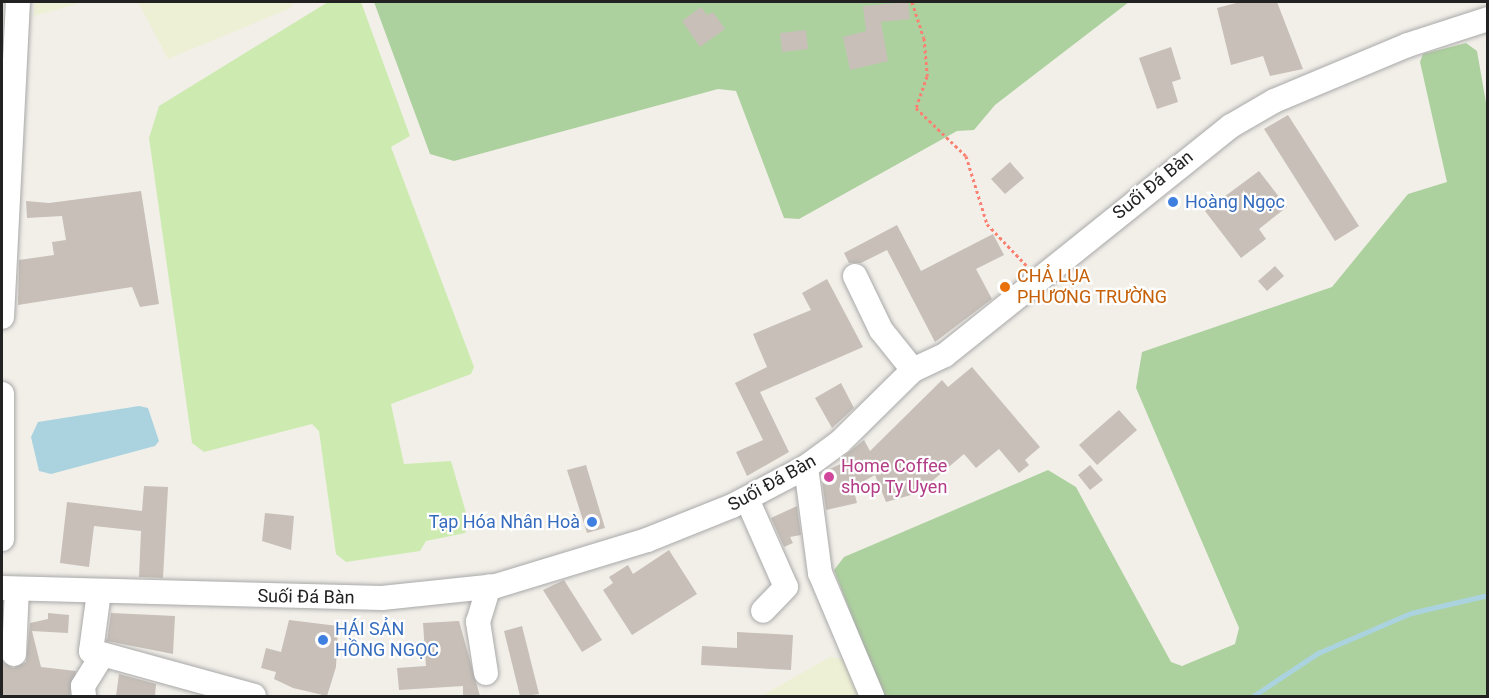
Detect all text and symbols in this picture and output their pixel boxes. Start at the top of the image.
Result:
street label: Suối Đá Bàn [1109,146,1197,224]
place label: Hoàng Ngọc [1185,191,1285,213]
marker: Hoàng Ngọc [1166,195,1180,209]
place label: CHẢ LỤA PHƯƠNG TRƯỜNG [1017,266,1167,308]
marker: CHẢ LỤA PHƯƠNG TRƯỜNG [998,280,1012,294]
street label: Suối Đá Bàn [724,450,820,516]
place label: Home Coffee shop Ty Uyen [841,456,948,498]
marker: Home Coffee shop Ty Uyen [822,470,836,484]
place label: Tạp Hóa Nhân Hoà [429,511,580,533]
marker: Tạp Hóa Nhân Hoà [585,515,599,529]
street label: Suối Đá Bàn [257,585,355,609]
place label: HÁI SẢN HỒNG NGỌC [335,619,439,662]
marker: HÁI SẢN HỒNG NGỌC [316,633,330,647]

